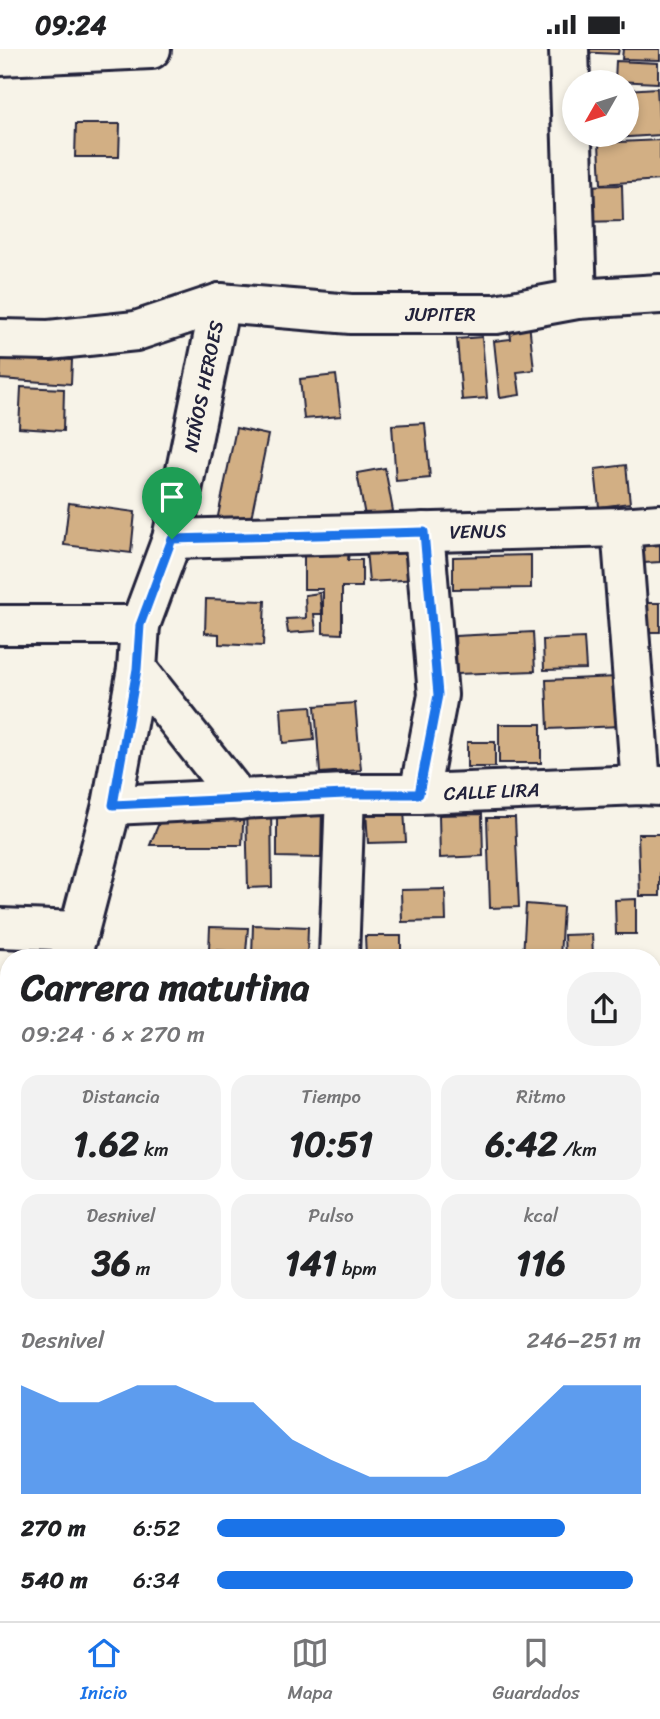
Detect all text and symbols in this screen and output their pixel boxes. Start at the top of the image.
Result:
text: 09:24 [35,2,107,48]
north arrow [562,70,639,147]
map controls [562,70,639,147]
street label: JUPITER [404,298,476,331]
street label: NIÑOS HEROES [174,317,233,455]
pin [142,467,202,539]
icon: arrive [153,478,191,516]
street label: VENUS [449,514,507,549]
street label: CALLE LIRA [443,773,540,810]
text: Carrera matutina [21,954,310,1021]
button: share [567,972,641,1046]
text: 09:24 · 6 × 270 m [21,1014,205,1055]
text: Distancia [82,1080,160,1113]
text: Tiempo [301,1080,361,1113]
text: Ritmo [516,1080,566,1113]
text: 1.62 [73,1113,139,1175]
text: 10:51 [289,1113,373,1175]
text: 6:42 [485,1113,558,1175]
text: km [139,1133,169,1166]
text: /km [558,1133,597,1166]
text: Desnivel [87,1199,155,1232]
text: Pulso [308,1199,354,1232]
text: kcal [524,1199,558,1232]
text: 36 [92,1232,131,1294]
text: 141 [285,1232,337,1294]
text: 116 [516,1232,566,1294]
text: m [131,1252,150,1285]
text: bpm [337,1252,377,1285]
text: Desnivel [21,1320,104,1361]
text: 246–251 m [526,1320,641,1361]
text: 270 m [21,1508,86,1549]
text: 6:52 [133,1508,180,1549]
text: 540 m [21,1560,88,1601]
text: 6:34 [133,1560,180,1601]
tab: Inicio [80,1634,127,1709]
tab: Mapa [288,1634,332,1709]
tab: Guardados [493,1634,580,1709]

